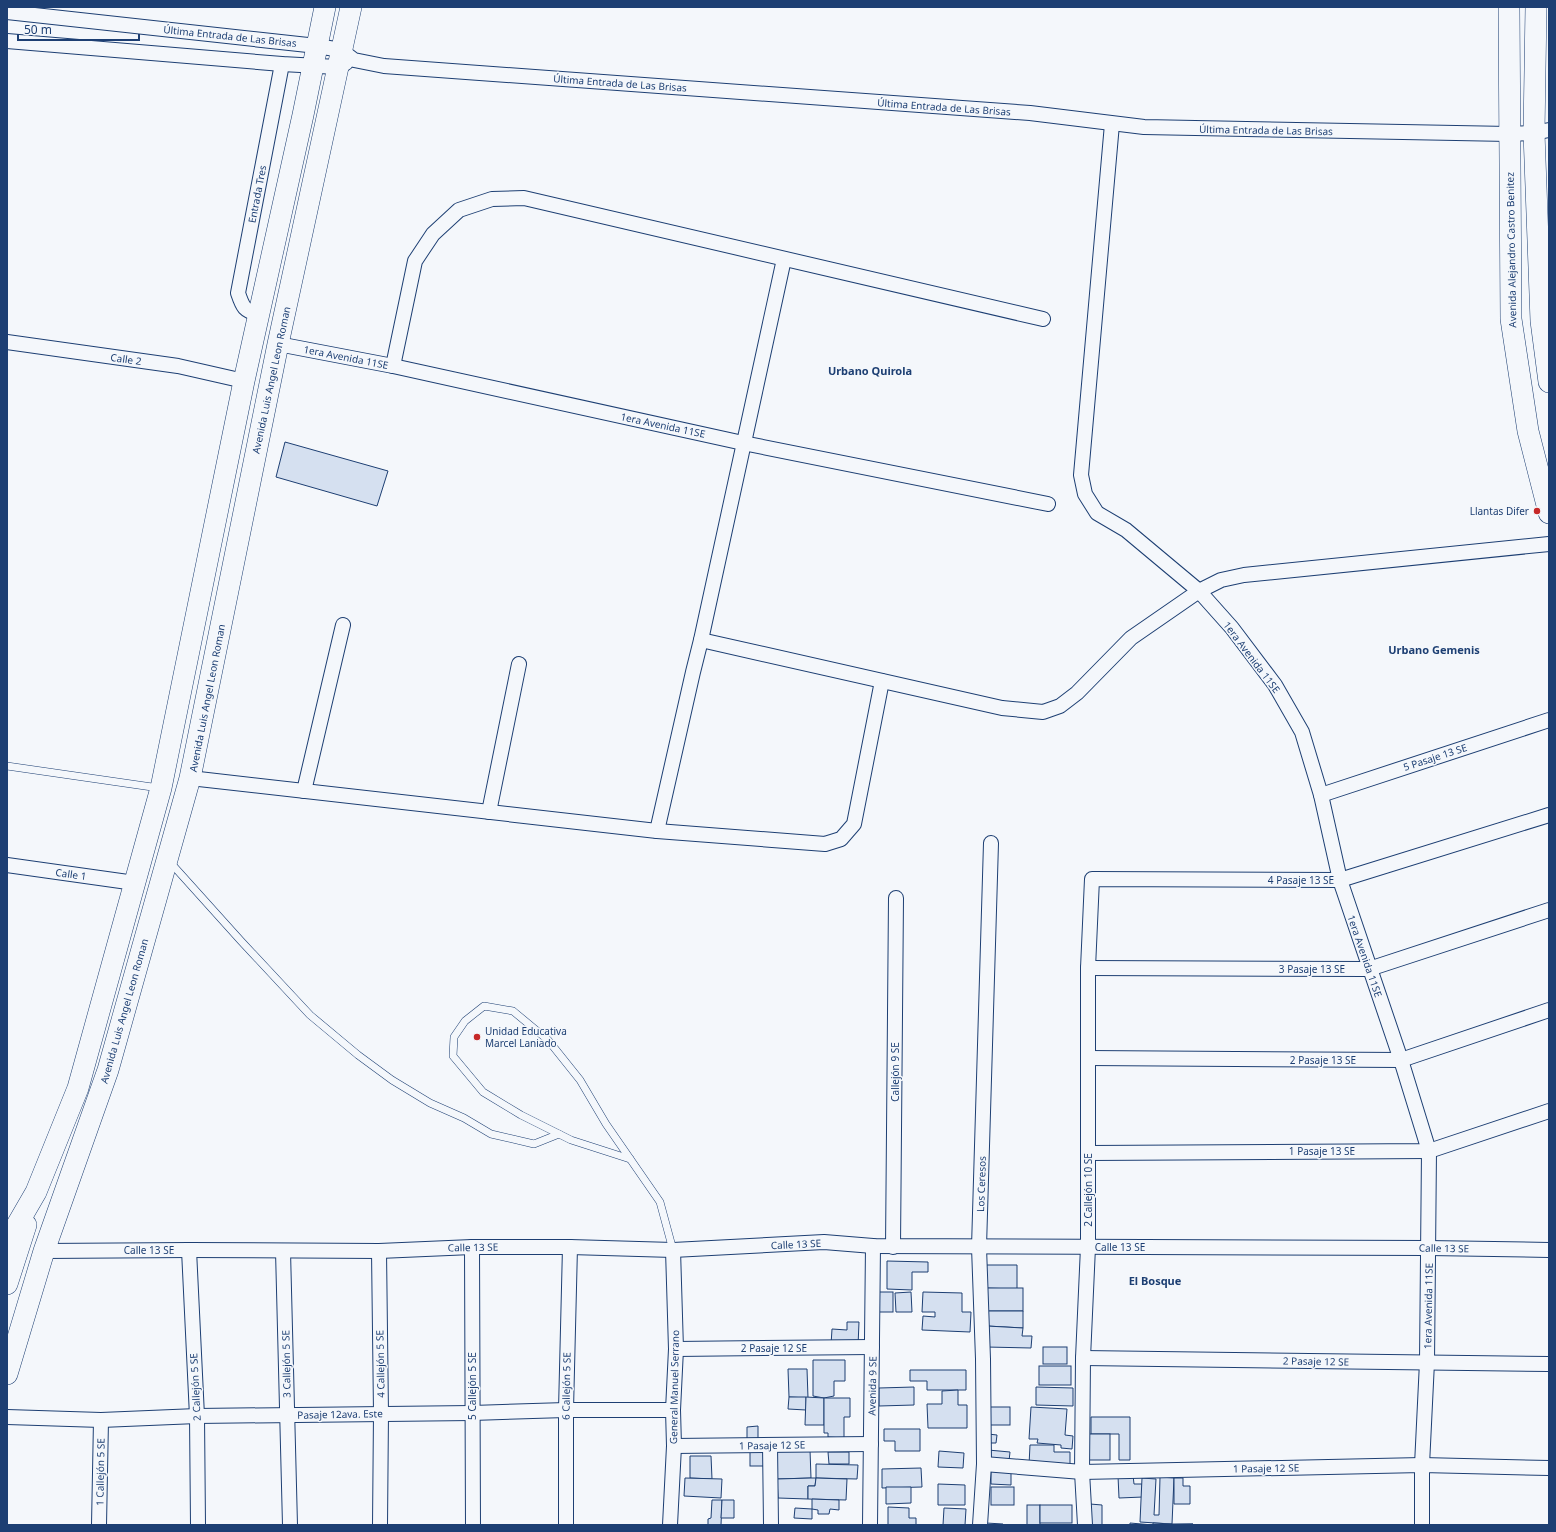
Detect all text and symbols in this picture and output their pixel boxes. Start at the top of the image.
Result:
scale bar [18,16,139,42]
text: 50 m [24,21,52,38]
street label: Última Entrada de Las Brisas [163,22,298,50]
street label: Última Entrada de Las Brisas [553,71,687,95]
street label: Última Entrada de Las Brisas [877,95,1011,119]
street label: Última Entrada de Las Brisas [1199,122,1333,138]
street label: Entrada Tres [245,164,270,224]
street label: Avenida Alejandro Castro Benitez [1503,172,1519,328]
street label: Avenida Luis Angel Leon Roman [249,305,293,455]
street label: 1era Avenida 11SE [302,342,390,372]
street label: Calle 2 [110,350,143,368]
district label: Urbano Quirola [828,363,912,378]
street label: 1era Avenida 11SE [619,409,707,441]
place label: Llantas Difer [1470,504,1529,518]
marker: Llantas Difer [1532,506,1542,516]
street label: 1era Avenida 11SE [1220,618,1284,696]
street label: Avenida Luis Angel Leon Roman [186,623,228,773]
district label: Urbano Gemenis [1388,642,1480,657]
street label: 5 Pasaje 13 SE [1401,740,1469,774]
street label: Calle 1 [55,865,87,883]
street label: 4 Pasaje 13 SE [1268,873,1334,887]
street label: 1era Avenida 11SE [1344,913,1386,999]
street label: Avenida Luis Angel Leon Roman [97,937,151,1085]
street label: 3 Pasaje 13 SE [1279,962,1345,976]
place label: Unidad Educativa Marcel Laniado [485,1024,567,1050]
marker: Unidad Educativa Marcel Laniado [472,1032,482,1042]
street label: Callejón 9 SE [888,1042,902,1102]
street label: 2 Pasaje 13 SE [1290,1053,1356,1067]
street label: 1 Pasaje 13 SE [1289,1144,1355,1158]
street label: 2 Callejón 10 SE [1081,1153,1095,1227]
street label: Los Ceresos [973,1156,989,1212]
street label: Calle 13 SE [770,1236,822,1252]
street label: Calle 13 SE [448,1240,498,1254]
street label: Calle 13 SE [1095,1240,1145,1254]
street label: Calle 13 SE [1419,1241,1469,1255]
street label: Calle 13 SE [124,1243,174,1257]
street label: 1era Avenida 11SE [1420,1263,1436,1349]
district label: El Bosque [1129,1273,1182,1288]
street label: 3 Callejón 5 SE [278,1330,294,1398]
street label: 4 Callejón 5 SE [372,1330,388,1398]
street label: General Manuel Serrano [666,1330,682,1444]
street label: 2 Pasaje 12 SE [741,1341,807,1355]
street label: 5 Callejón 5 SE [465,1352,479,1420]
street label: 6 Callejón 5 SE [558,1352,574,1420]
street label: 2 Callejón 5 SE [186,1353,204,1421]
street label: 2 Pasaje 12 SE [1283,1353,1349,1369]
street label: Avenida 9 SE [864,1356,880,1416]
street label: Pasaje 12ava. Este [297,1406,383,1422]
street label: 1 Pasaje 12 SE [739,1437,805,1453]
street label: 1 Callejón 5 SE [92,1438,108,1506]
street label: 1 Pasaje 12 SE [1233,1460,1299,1476]

